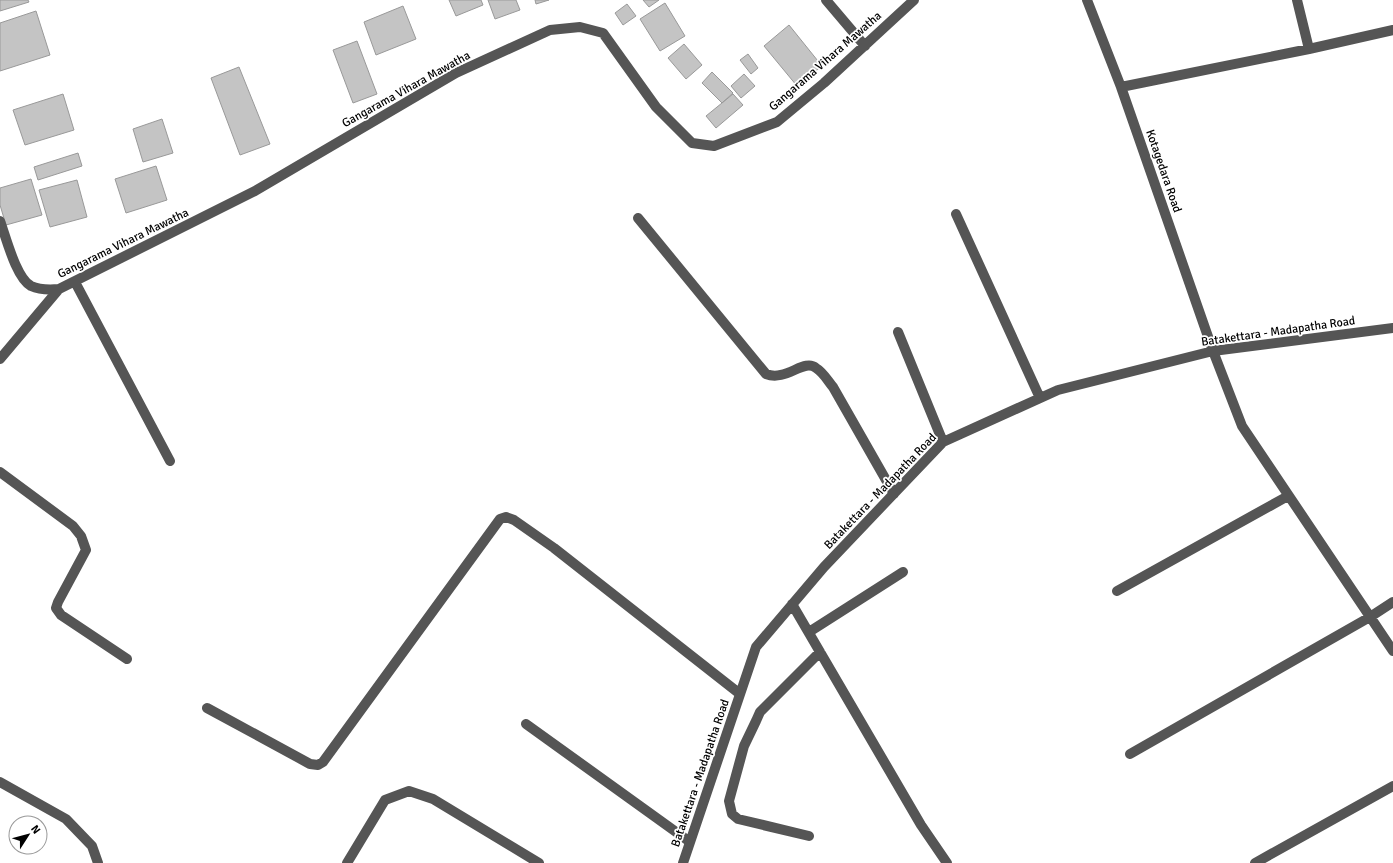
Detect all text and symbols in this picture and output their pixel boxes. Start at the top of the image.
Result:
street label: Gangarama Vihara Mawatha [766,8,885,114]
street label: Gangarama Vihara Mawatha [340,48,473,131]
street label: Kotagedara Road [1142,128,1185,215]
street label: Gangarama Vihara Mawatha [55,205,191,282]
street label: Batakettara - Madapatha Road [1200,313,1356,350]
street label: Batakettara - Madapatha Road [821,430,940,552]
street label: Batakettara - Madapatha Road [668,697,733,849]
north arrow [8,815,48,855]
text: N [28,822,43,836]

